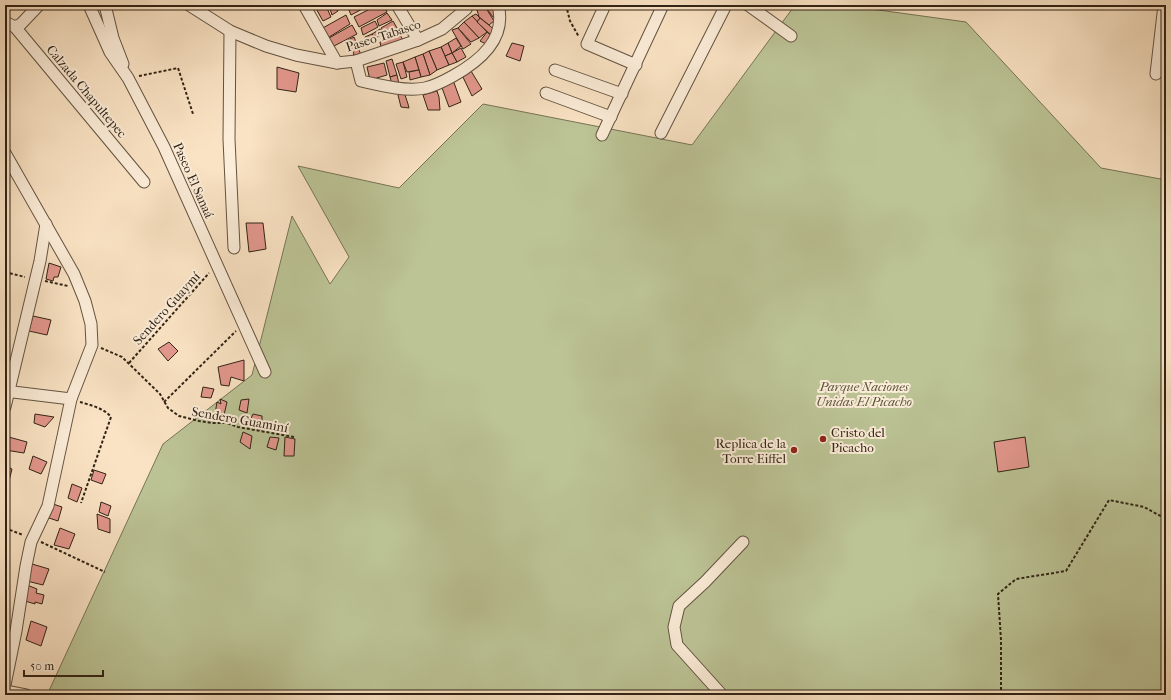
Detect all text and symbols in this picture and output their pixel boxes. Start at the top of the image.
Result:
street label: Paseo Tabasco [344,16,423,55]
street label: Calzada Chapultepec [44,42,130,141]
street label: Paseo El Sanaá [170,140,217,221]
street label: Sendero Guaymí [130,269,203,348]
park label: Parque Naciones Unidas El Picacho [816,379,913,409]
street label: Sendero Guaminí [191,404,289,435]
place label: Cristo del Picacho [831,425,885,455]
marker: Cristo del Picacho [818,434,828,444]
place label: Replica de la Torre Eiffel [716,436,787,466]
marker: Replica de la Torre Eiffel [789,445,799,455]
scale bar [24,652,103,678]
text: 50 m [30,659,54,673]

